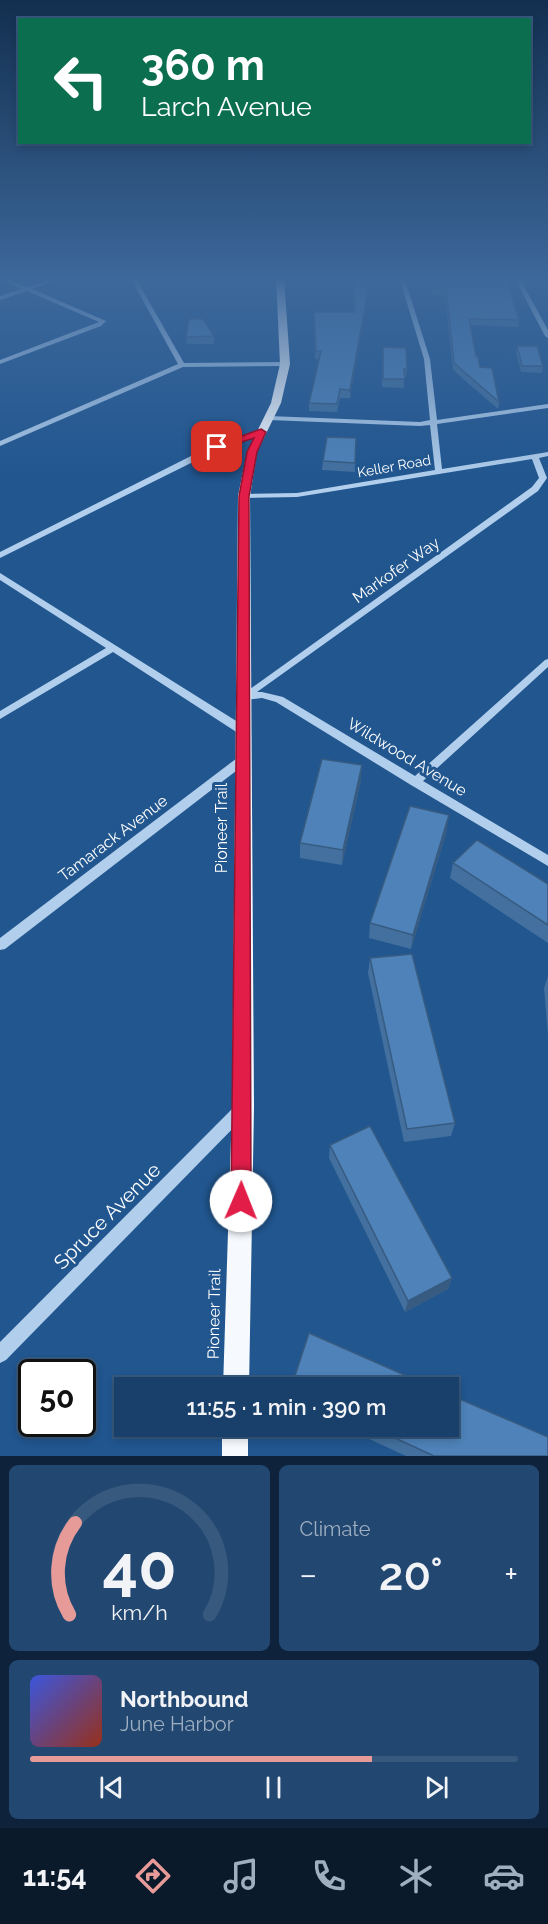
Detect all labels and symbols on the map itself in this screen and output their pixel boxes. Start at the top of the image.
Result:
pin [191,421,242,472]
street label: Keller Road [356,452,432,480]
street label: Markofer Way [349,533,443,607]
street label: Wildwood Avenue [344,714,470,800]
street label: Pioneer Trail [212,782,231,873]
street label: Tamarack Avenue [55,791,171,885]
street label: Spruce Avenue [49,1158,165,1274]
position arrow [209,1169,273,1233]
street label: Pioneer Trail [204,1268,224,1359]
speed limit sign: 50 [18,1359,96,1437]

